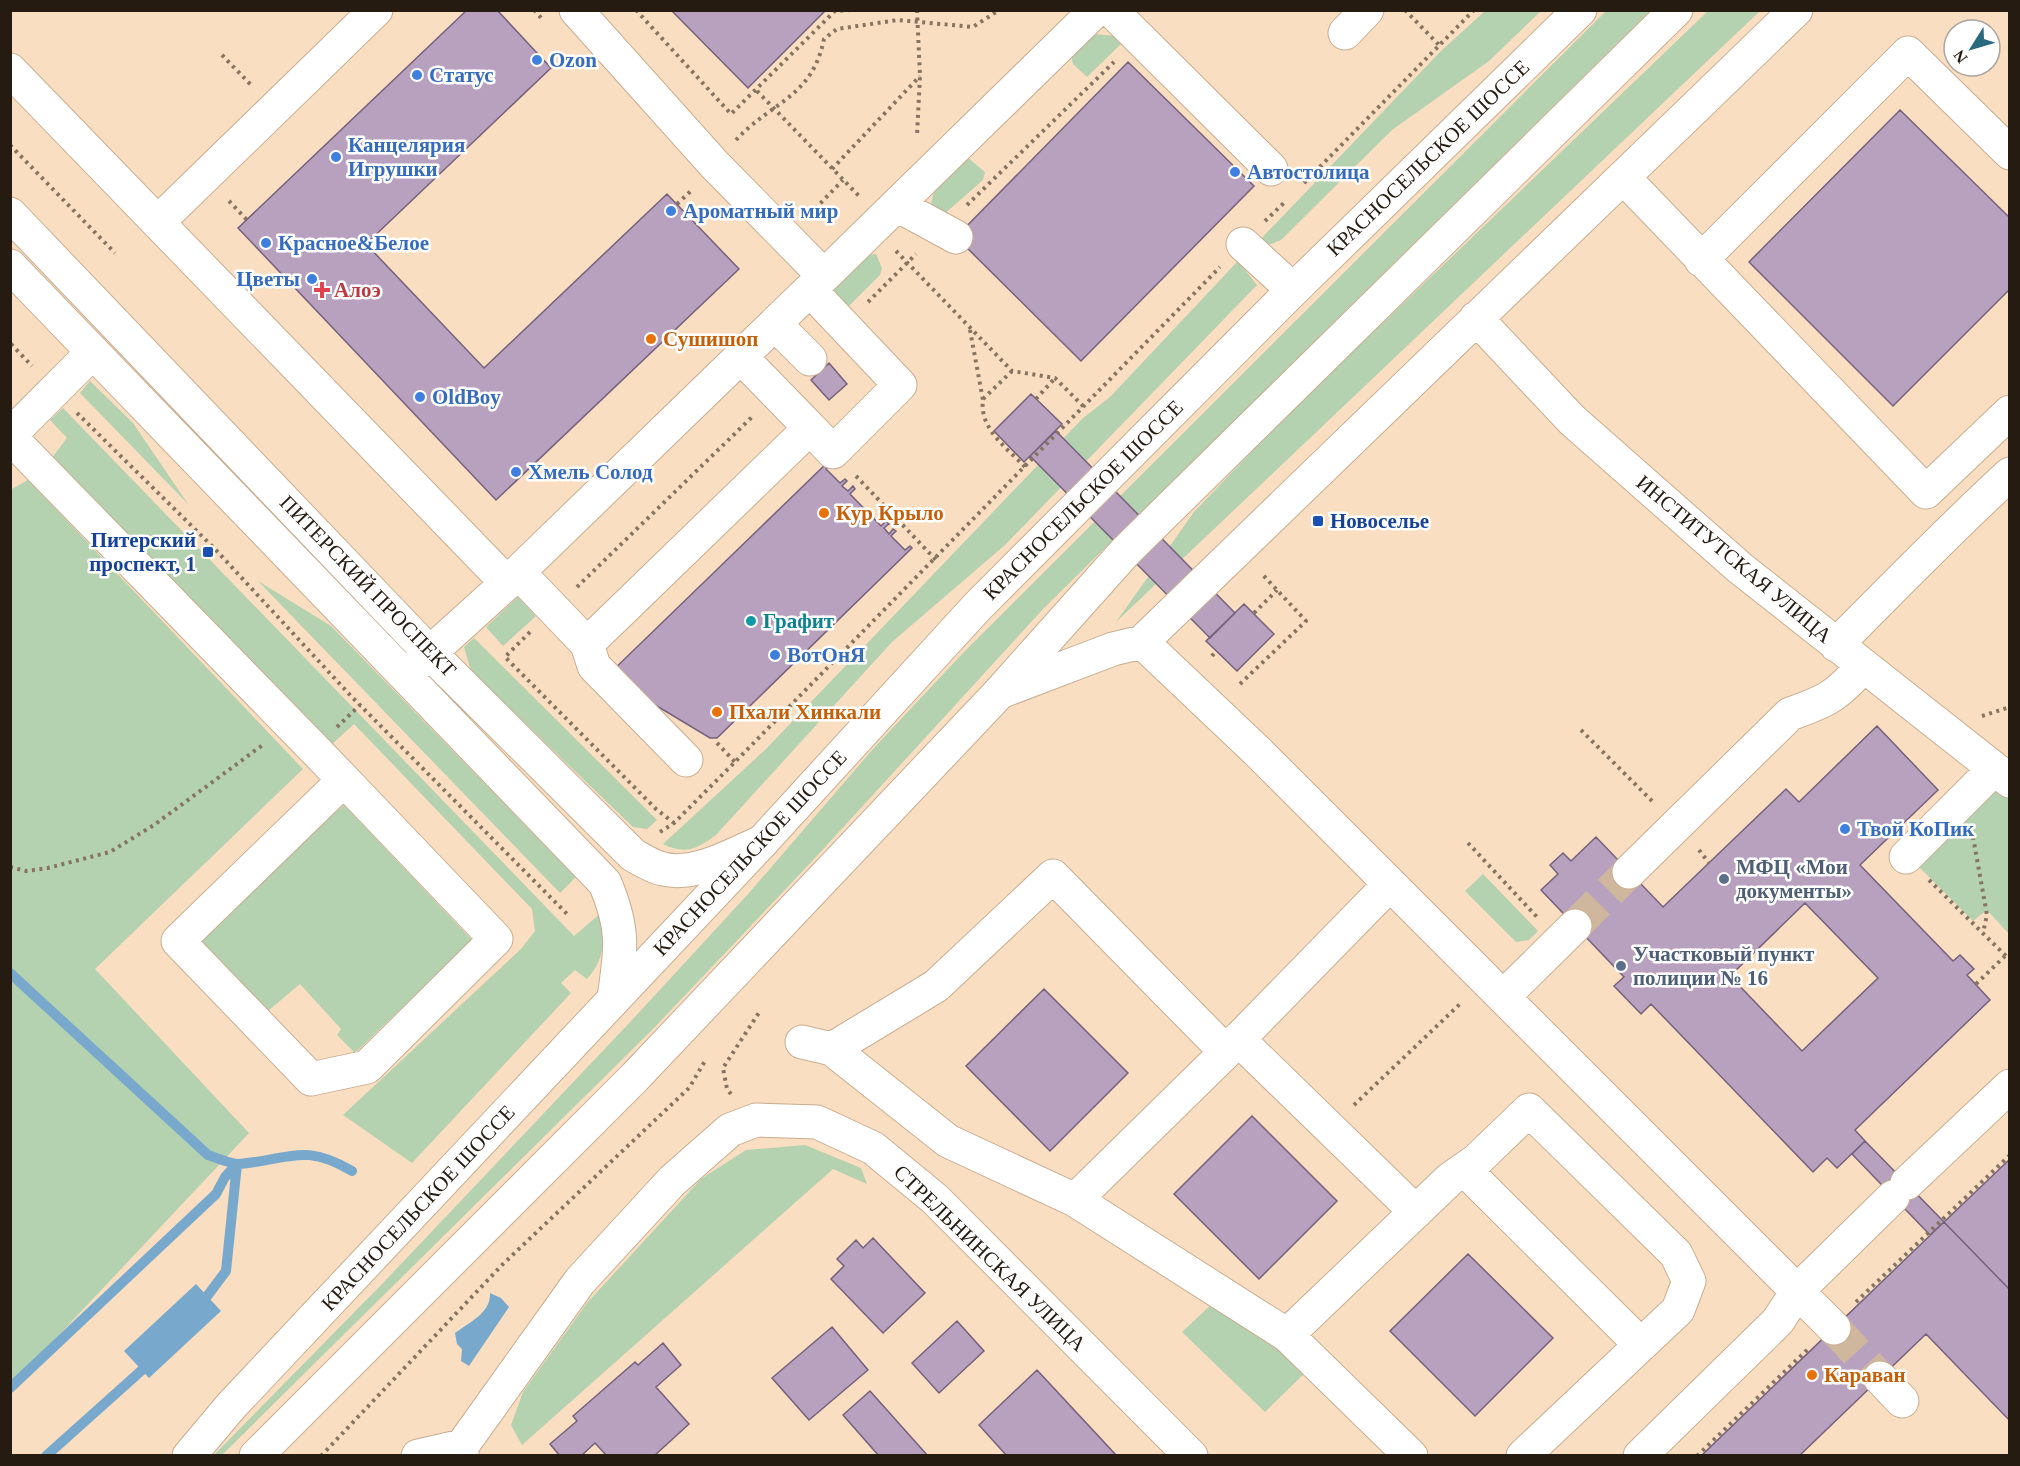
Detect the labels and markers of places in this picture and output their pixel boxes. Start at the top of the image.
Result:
place label: Ozon [549,48,597,72]
marker: Ozon [530,53,544,67]
place label: Статус [429,63,494,87]
marker: Статус [410,68,424,82]
place label: Канцелярия Игрушки [348,133,465,181]
marker: Канцелярия Игрушки [329,150,343,164]
place label: Автостолица [1247,160,1370,184]
marker: Автостолица [1228,165,1242,179]
place label: Ароматный мир [683,199,838,223]
marker: Ароматный мир [664,204,678,218]
place label: Красное&Белое [278,231,429,255]
marker: Красное&Белое [259,236,273,250]
place label: Цветы [236,267,300,291]
marker: Цветы [305,272,319,286]
place label: Алоэ [334,278,381,302]
marker: Алоэ [315,283,329,297]
place label: Сушишоп [663,327,758,351]
marker: Сушишоп [644,332,658,346]
place label: OldBoy [432,385,501,409]
marker: OldBoy [413,390,427,404]
place label: Хмель Солод [528,460,653,484]
marker: Хмель Солод [509,465,523,479]
place label: Кур Крыло [836,501,944,525]
marker: Кур Крыло [817,506,831,520]
place label: Новоселье [1330,509,1429,533]
marker: Новоселье [1311,514,1325,528]
place label: Питерский проспект, 1 [89,528,196,576]
marker: Питерский проспект, 1 [201,545,215,559]
place label: Графит [763,609,835,633]
marker: Графит [744,614,758,628]
place label: ВотОнЯ [787,643,865,667]
marker: ВотОнЯ [768,648,782,662]
place label: Пхали Хинкали [729,700,881,724]
marker: Пхали Хинкали [710,705,724,719]
place label: Твой КоПик [1857,817,1975,841]
marker: Твой КоПик [1838,822,1852,836]
place label: МФЦ «Мои документы» [1736,855,1852,903]
marker: МФЦ «Мои документы» [1717,872,1731,886]
place label: Участковый пункт полиции № 16 [1633,942,1815,990]
marker: Участковый пункт полиции № 16 [1614,959,1628,973]
place label: Караван [1824,1363,1906,1387]
marker: Караван [1805,1368,1819,1382]

